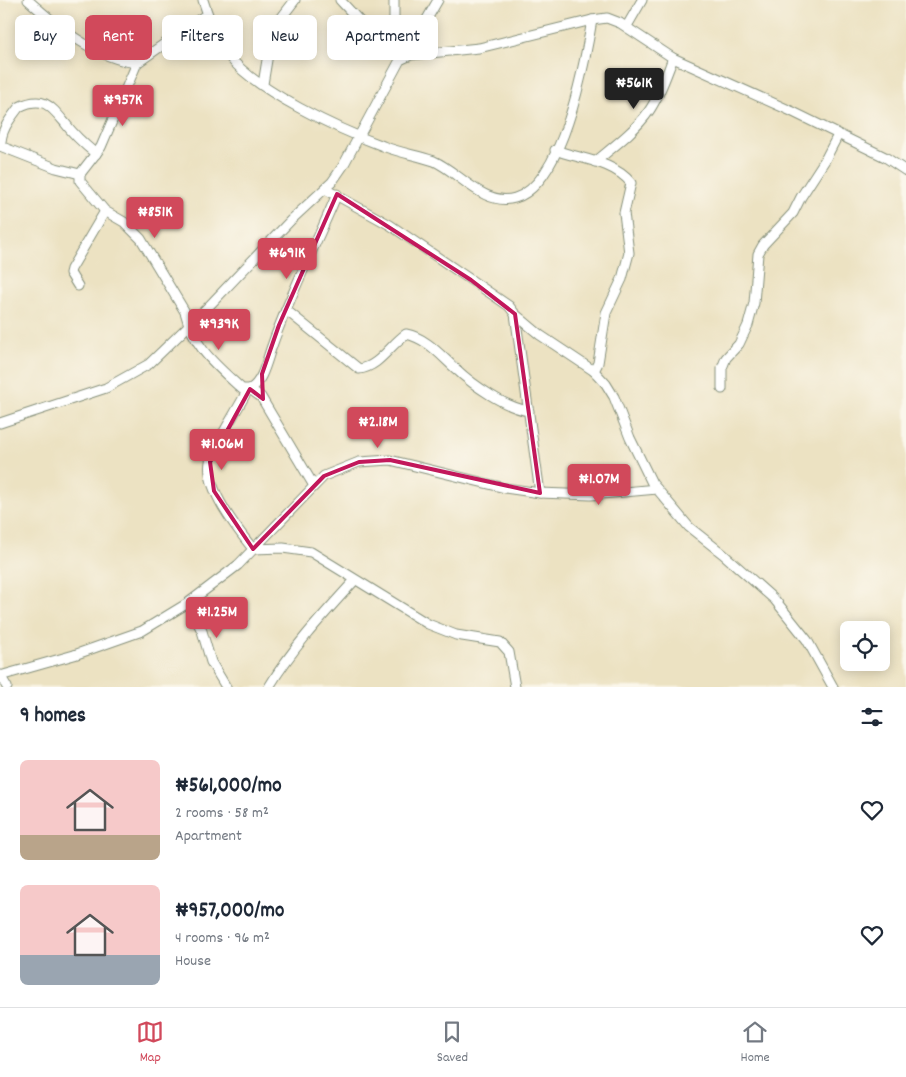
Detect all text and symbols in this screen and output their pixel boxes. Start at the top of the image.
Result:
chip: Buy [15,15,75,60]
chip: Rent [85,15,152,60]
chip: Filters [162,15,243,60]
chip: New [253,15,317,60]
chip: Apartment [327,15,438,60]
pin: ₦561K [599,68,669,110]
text: ₦561K [616,72,652,95]
pin: ₦957K [88,84,158,127]
text: ₦957K [104,89,142,112]
pin: ₦851K [120,196,190,239]
text: ₦851K [137,201,173,224]
pin: ₦691K [252,238,322,280]
text: ₦691K [269,242,305,265]
pin: ₦939K [184,308,254,351]
text: ₦939K [199,313,239,336]
pin: ₦2.18M [337,406,419,449]
text: ₦2.18M [358,411,398,434]
pin: ₦1.06M [181,428,263,471]
text: ₦1.06M [201,433,243,456]
pin: ₦1.07M [558,464,640,506]
text: ₦1.07M [579,468,619,491]
pin: ₦1.25M [176,596,258,639]
text: ₦1.25M [197,601,237,624]
map controls [840,621,890,671]
button: locate [840,621,890,671]
text: 9 homes [20,702,86,732]
icon: filters [858,703,886,731]
text: ₦561,000/mo [175,772,282,802]
icon: home [60,780,120,840]
icon: heart [858,796,886,824]
text: 2 rooms · 58 m² [175,802,269,825]
text: Apartment [175,825,242,848]
text: ₦957,000/mo [175,897,284,927]
icon: home [60,905,120,965]
icon: heart [858,921,886,949]
text: 4 rooms · 96 m² [175,927,270,950]
text: House [175,950,211,973]
tab: Map [136,1018,164,1068]
tab: Saved [437,1018,468,1068]
tab: Home [741,1018,770,1068]

